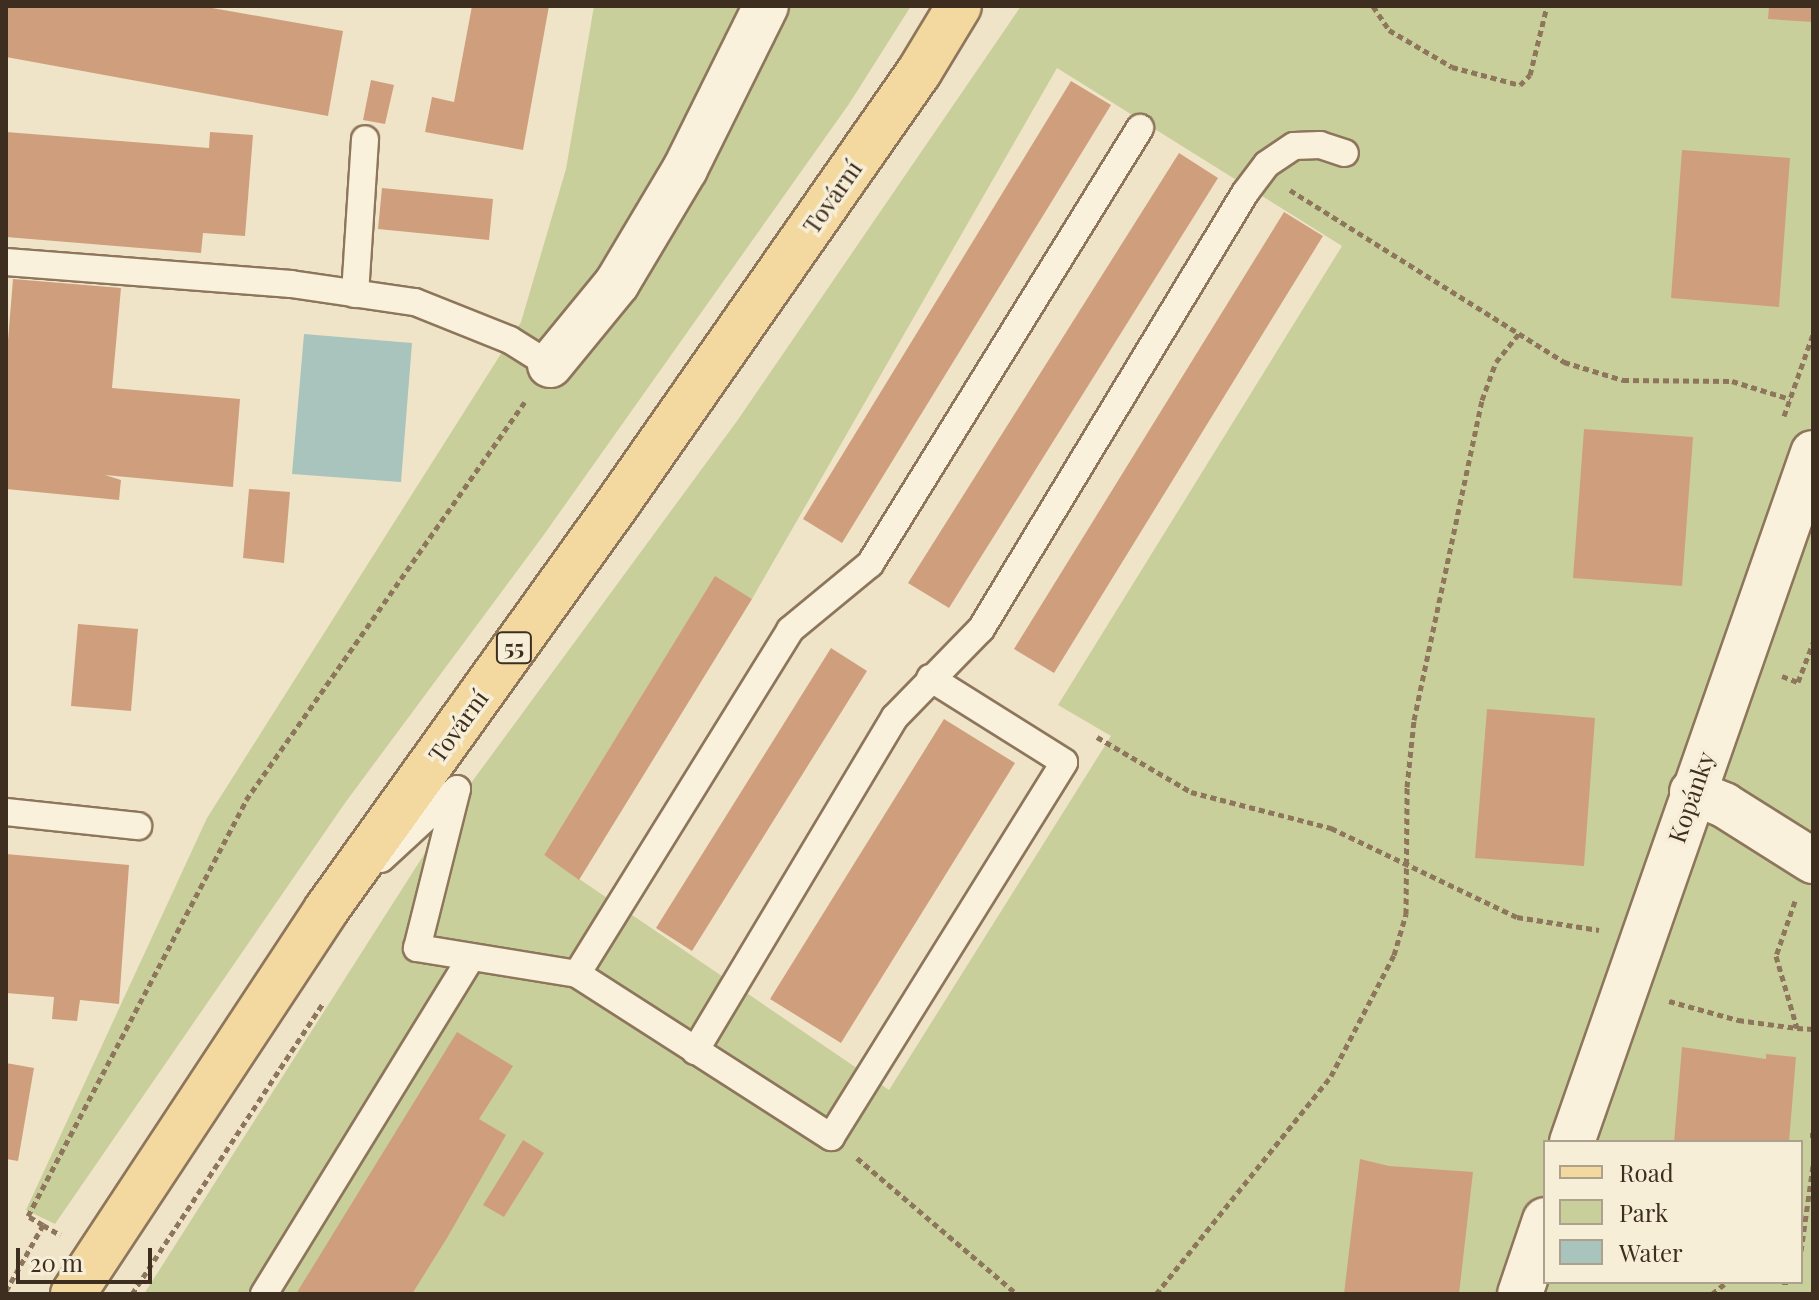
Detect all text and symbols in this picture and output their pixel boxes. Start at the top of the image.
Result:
street label: Tovární [797,155,867,239]
road number: 55 [494,630,534,666]
street label: Tovární [422,684,494,768]
street label: Kopánky [1662,748,1720,846]
legend [1543,1140,1803,1284]
text: Road [1619,1156,1674,1188]
text: Park [1619,1196,1668,1228]
scale bar [20,1232,156,1282]
text: Water [1619,1236,1683,1268]
text: 20 m [30,1246,83,1278]

